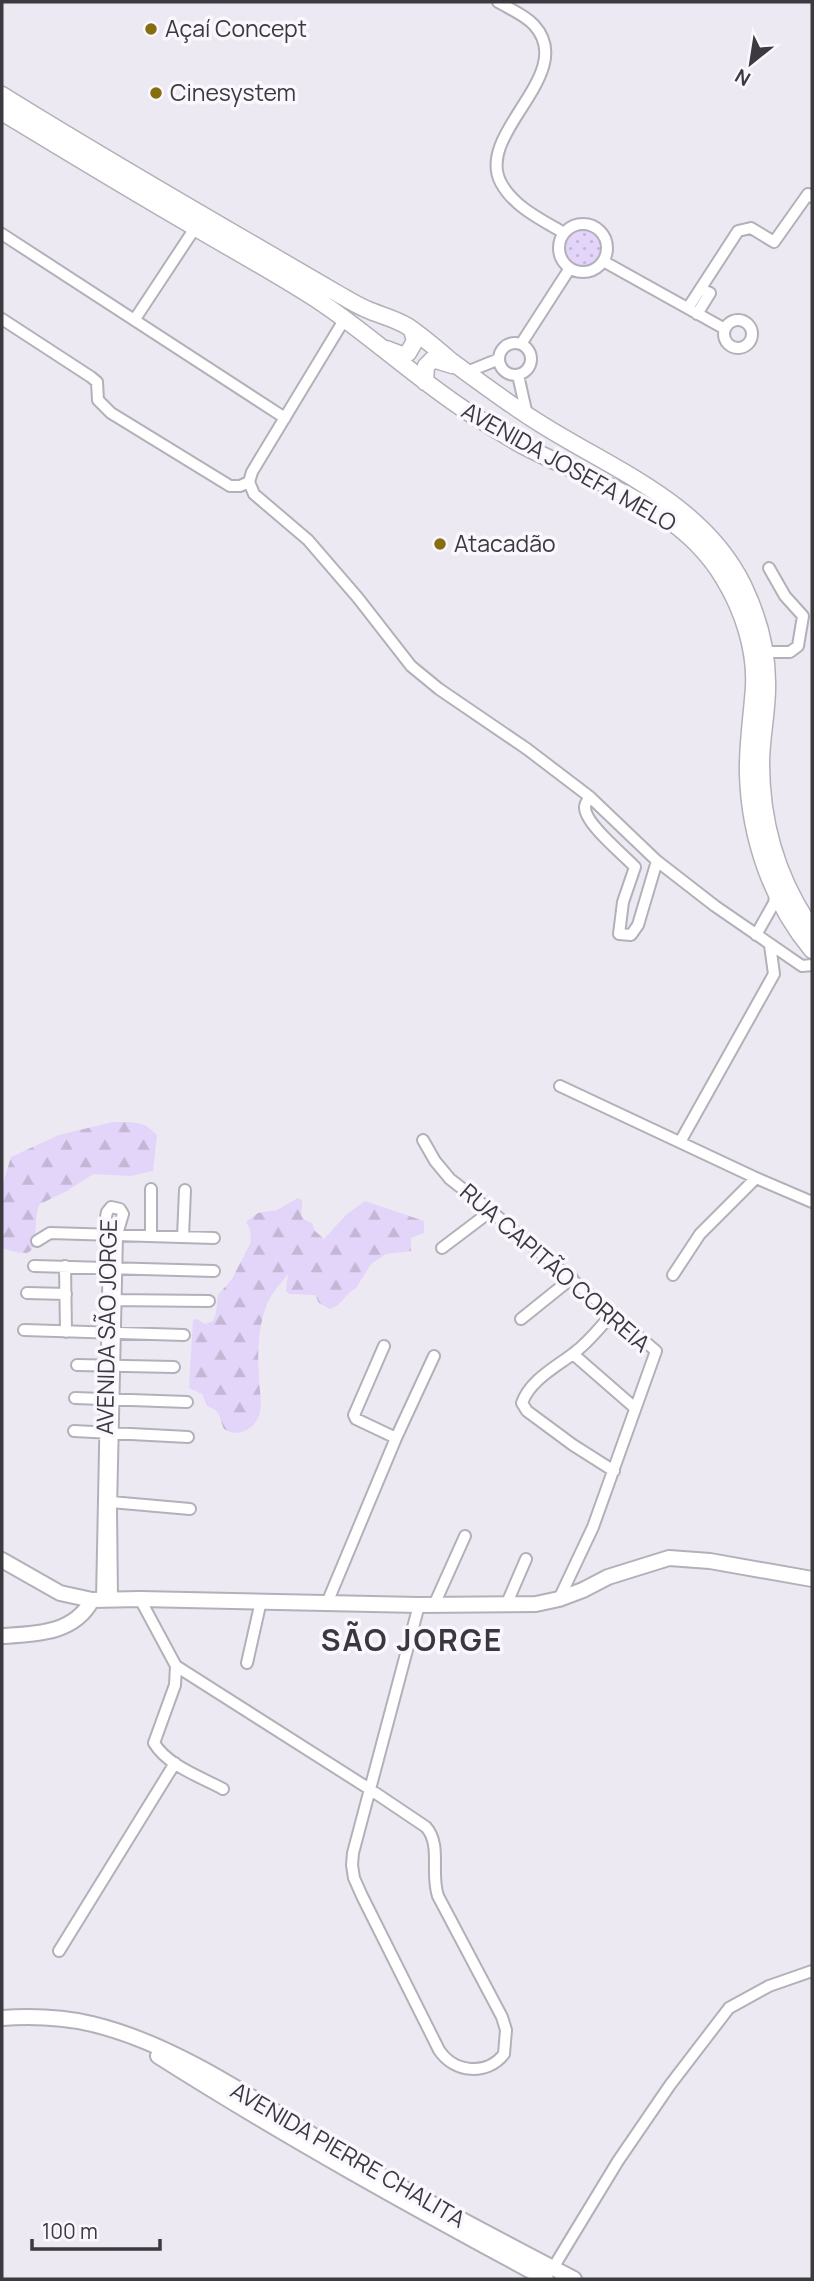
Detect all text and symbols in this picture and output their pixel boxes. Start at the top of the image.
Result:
place label: Açaí Concept [165,12,307,44]
marker: Açaí Concept [143,21,159,37]
north arrow [716,28,786,98]
text: N [730,63,755,92]
place label: Cinesystem [170,76,296,108]
marker: Cinesystem [148,85,164,101]
street label: AVENIDA JOSEFA MELO [456,394,683,538]
place label: Atacadão [454,527,556,559]
marker: Atacadão [432,536,448,552]
street label: RUA CAPITÃO CORREIA [454,1176,658,1359]
street label: AVENIDA SÃO JORGE [88,1219,124,1435]
district label: SÃO JORGE [321,1619,503,1660]
street label: AVENIDA PIERRE CHALITA [225,2074,472,2235]
scale bar [32,2208,159,2252]
text: 100 m [42,2217,98,2245]

